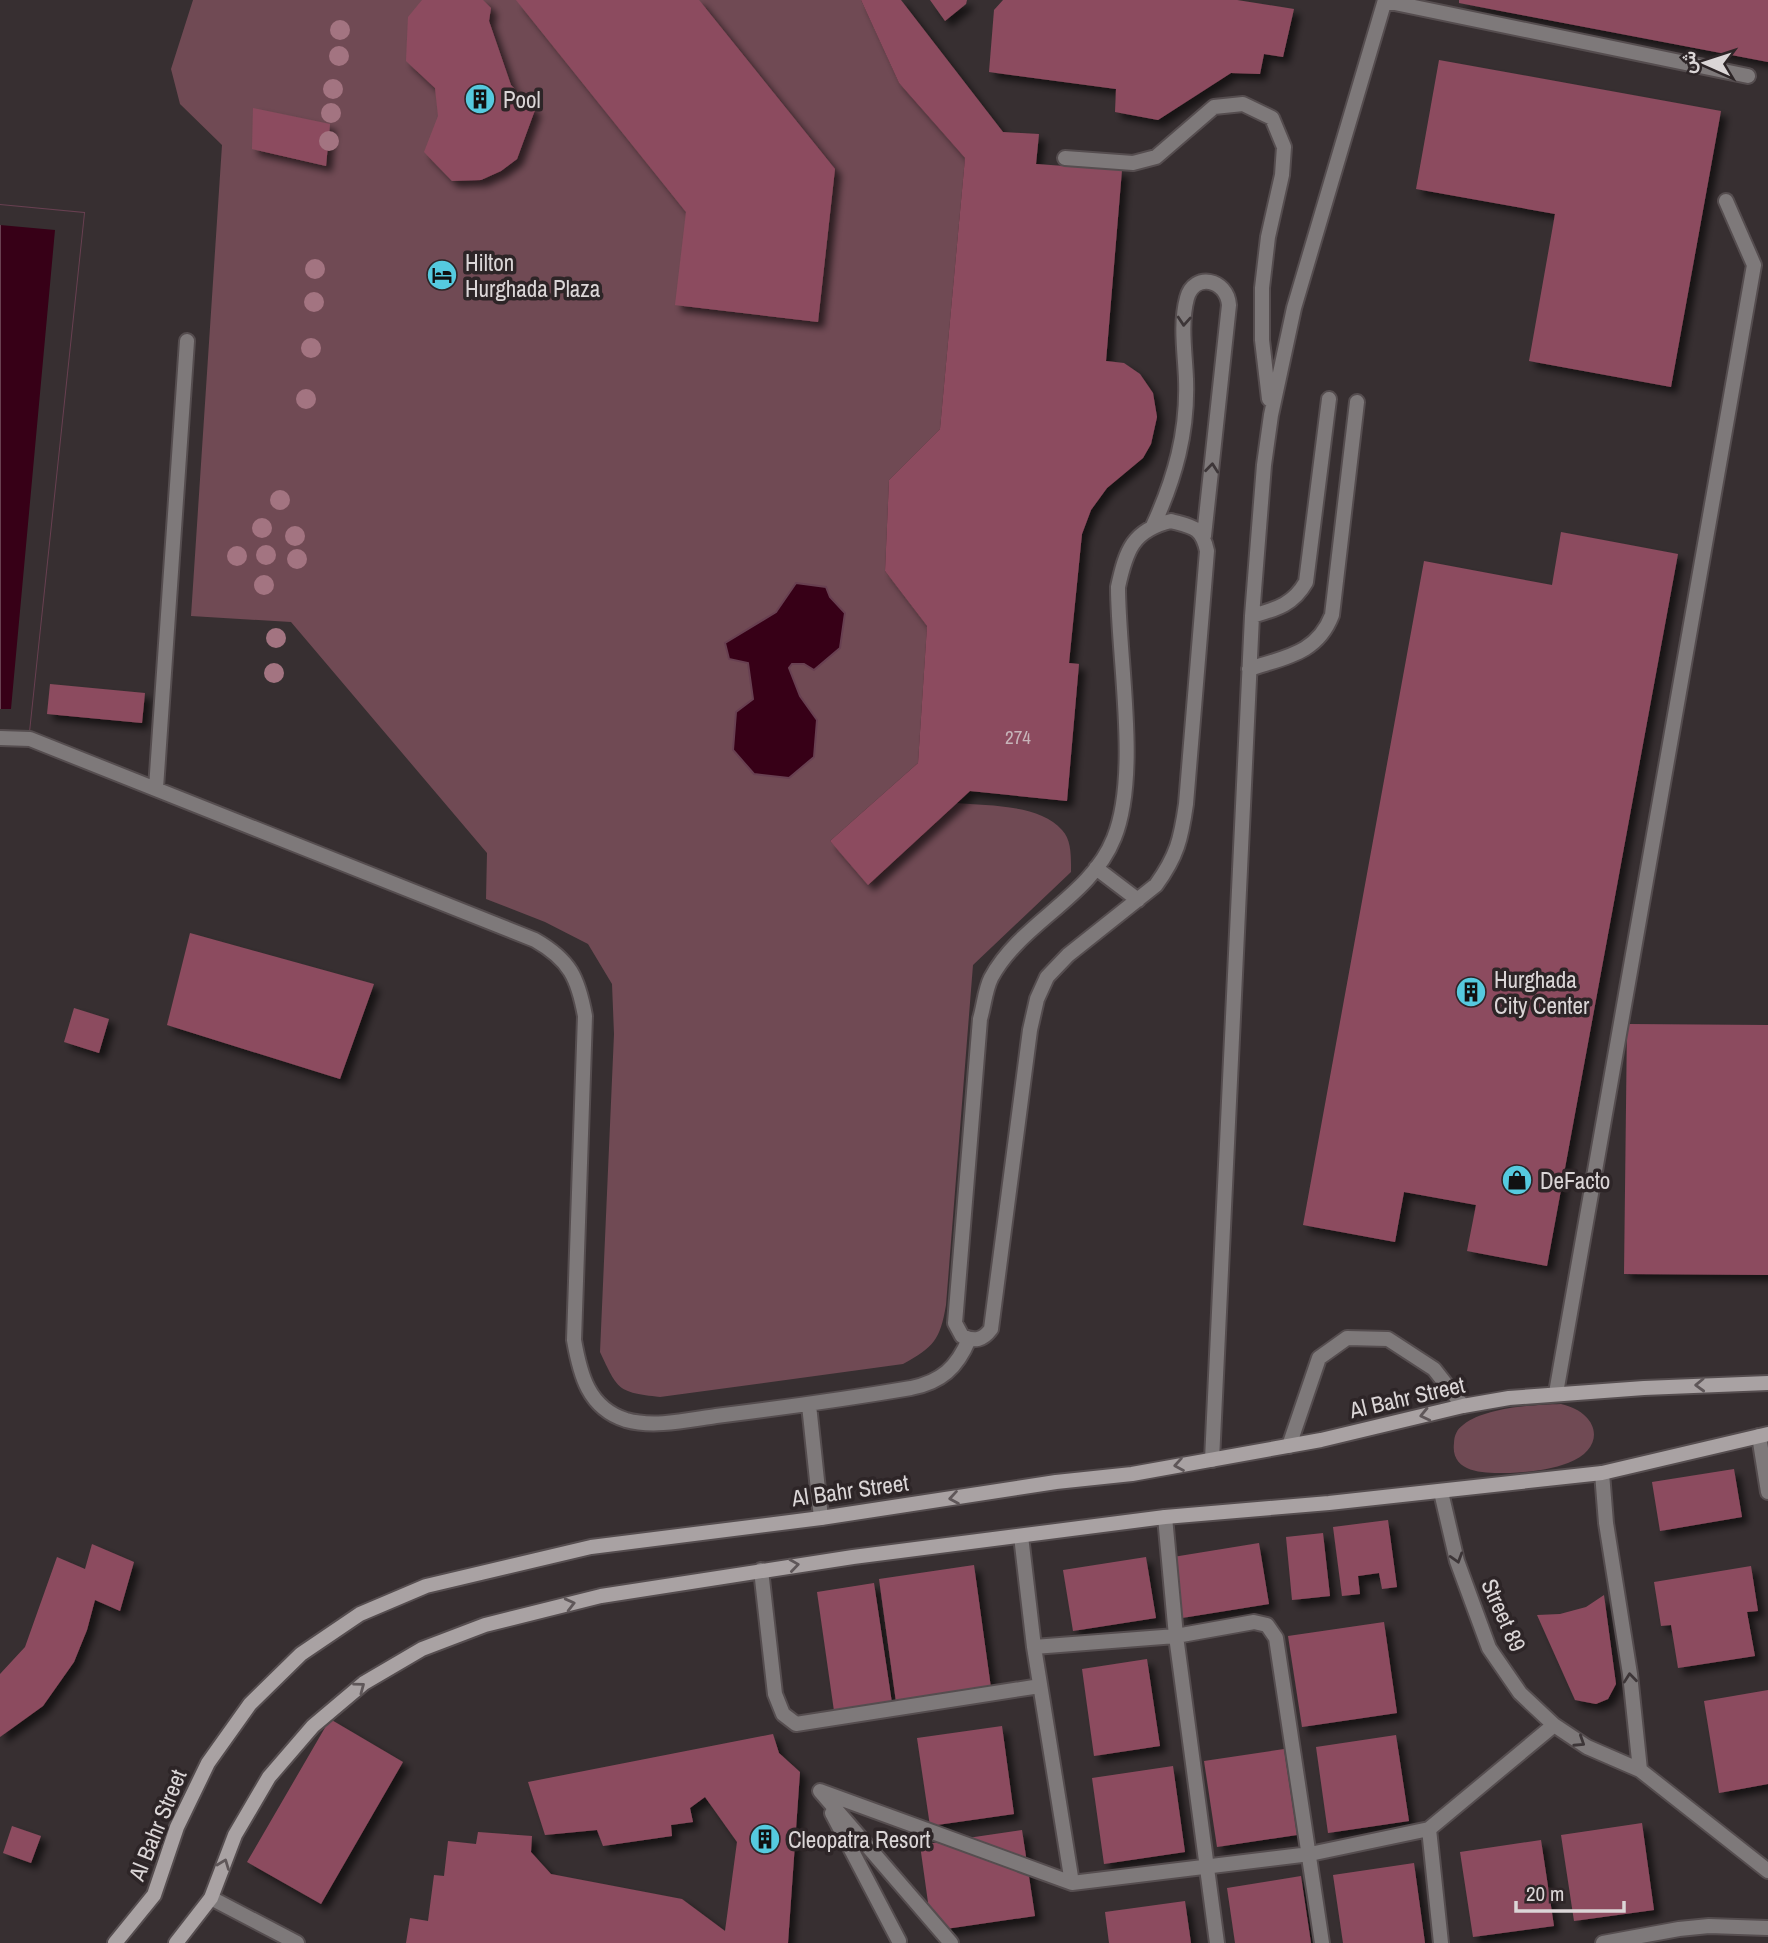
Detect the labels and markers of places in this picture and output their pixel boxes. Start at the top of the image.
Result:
building icon: Pool [463,82,497,116]
place label: Pool [503,84,541,115]
place label: Hilton Hurghada Plaza [465,247,601,304]
hotel icon: Hilton Hurghada Plaza [425,258,459,292]
place label: Hurghada City Center [1494,964,1590,1021]
building icon: Hurghada City Center [1454,975,1488,1009]
shop icon: DeFacto [1500,1163,1534,1197]
place label: DeFacto [1540,1165,1610,1196]
building icon: Cleopatra Resort [748,1822,782,1856]
place label: Cleopatra Resort [788,1824,931,1855]

